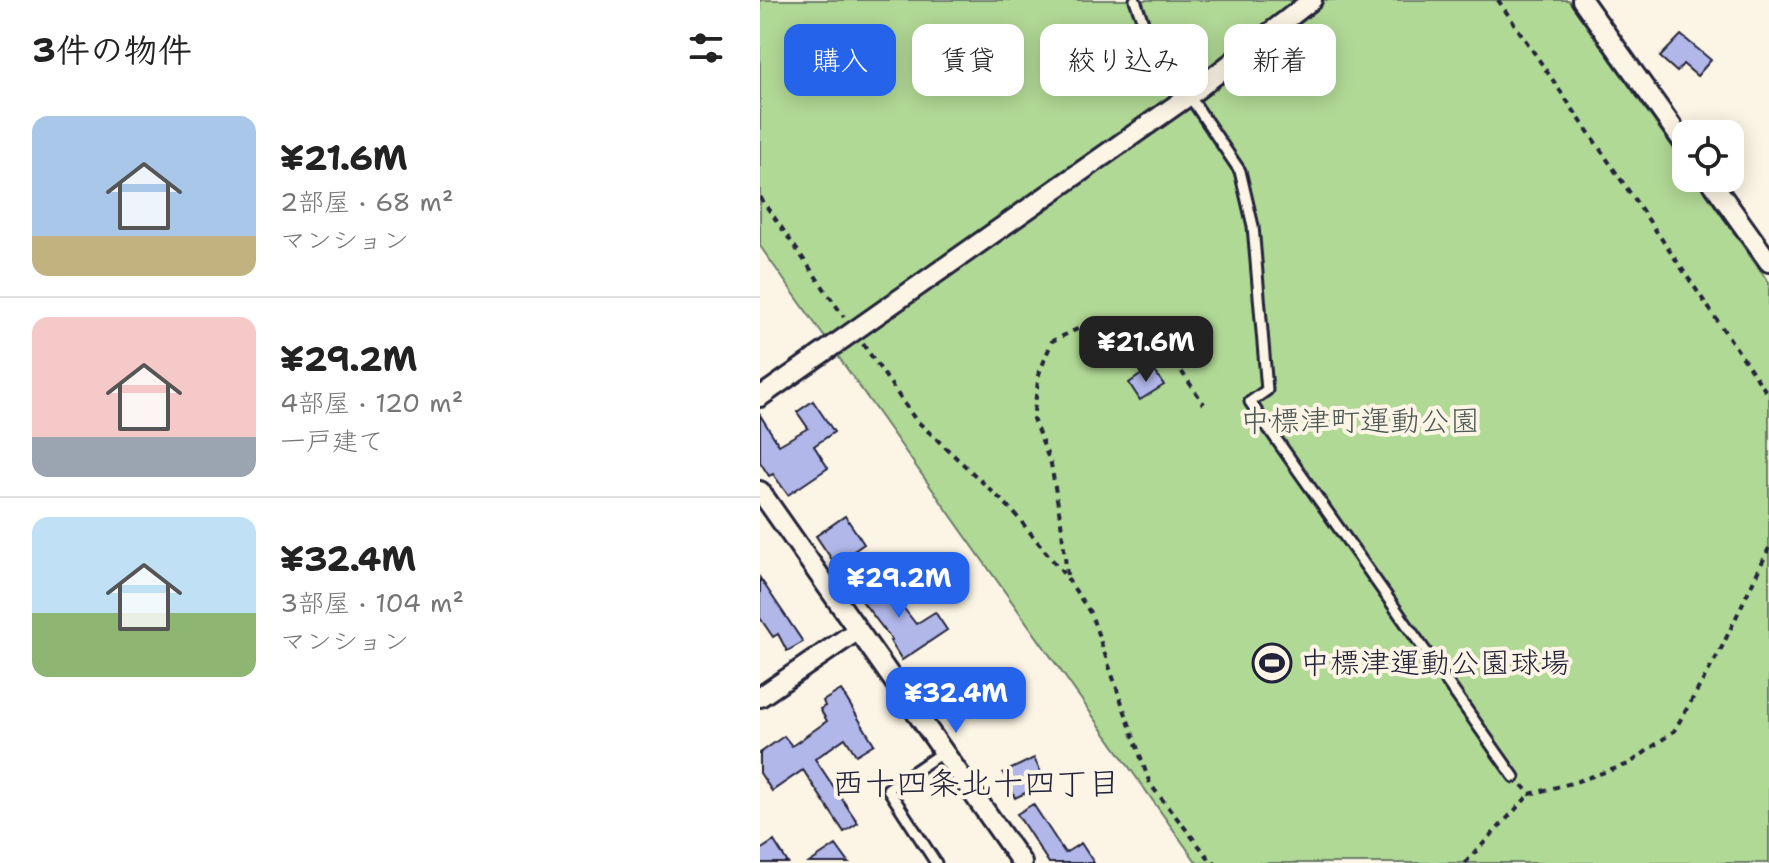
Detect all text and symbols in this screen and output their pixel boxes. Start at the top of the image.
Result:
chip: 購入 [784,24,896,96]
chip: 賃貸 [912,24,1024,96]
chip: 絞り込み [1040,24,1208,96]
chip: 新着 [1224,24,1336,96]
icon: filters [684,26,728,70]
text: 3件の物件 [32,27,192,73]
map controls [1672,120,1744,192]
button: locate [1672,120,1744,192]
text: ¥21.6M [280,135,408,181]
icon: home [96,148,192,244]
text: 2部屋 · 68 m² [280,184,454,219]
text: マンション [280,222,409,257]
pin: ¥21.6M [1081,316,1211,384]
text: ¥21.6M [1097,324,1195,359]
text: ¥29.2M [280,336,417,382]
icon: home [96,349,192,445]
text: 4部屋 · 120 m² [280,385,464,420]
park label: 中標津町運動公園 [1240,400,1480,441]
text: 一戸建て [280,423,384,458]
text: ¥32.4M [280,536,416,582]
icon: home [96,549,192,645]
pin: ¥29.2M [834,552,964,620]
text: ¥29.2M [846,560,952,595]
text: 3部屋 · 104 m² [280,585,464,620]
text: マンション [280,623,409,658]
sports icon: 中標津運動公園球場 [1251,642,1293,684]
place label: 中標津運動公園球場 [1300,642,1570,683]
pin: ¥32.4M [891,667,1021,735]
text: ¥32.4M [904,675,1008,710]
district label: 西十四条北十四丁目 [832,761,1120,804]

